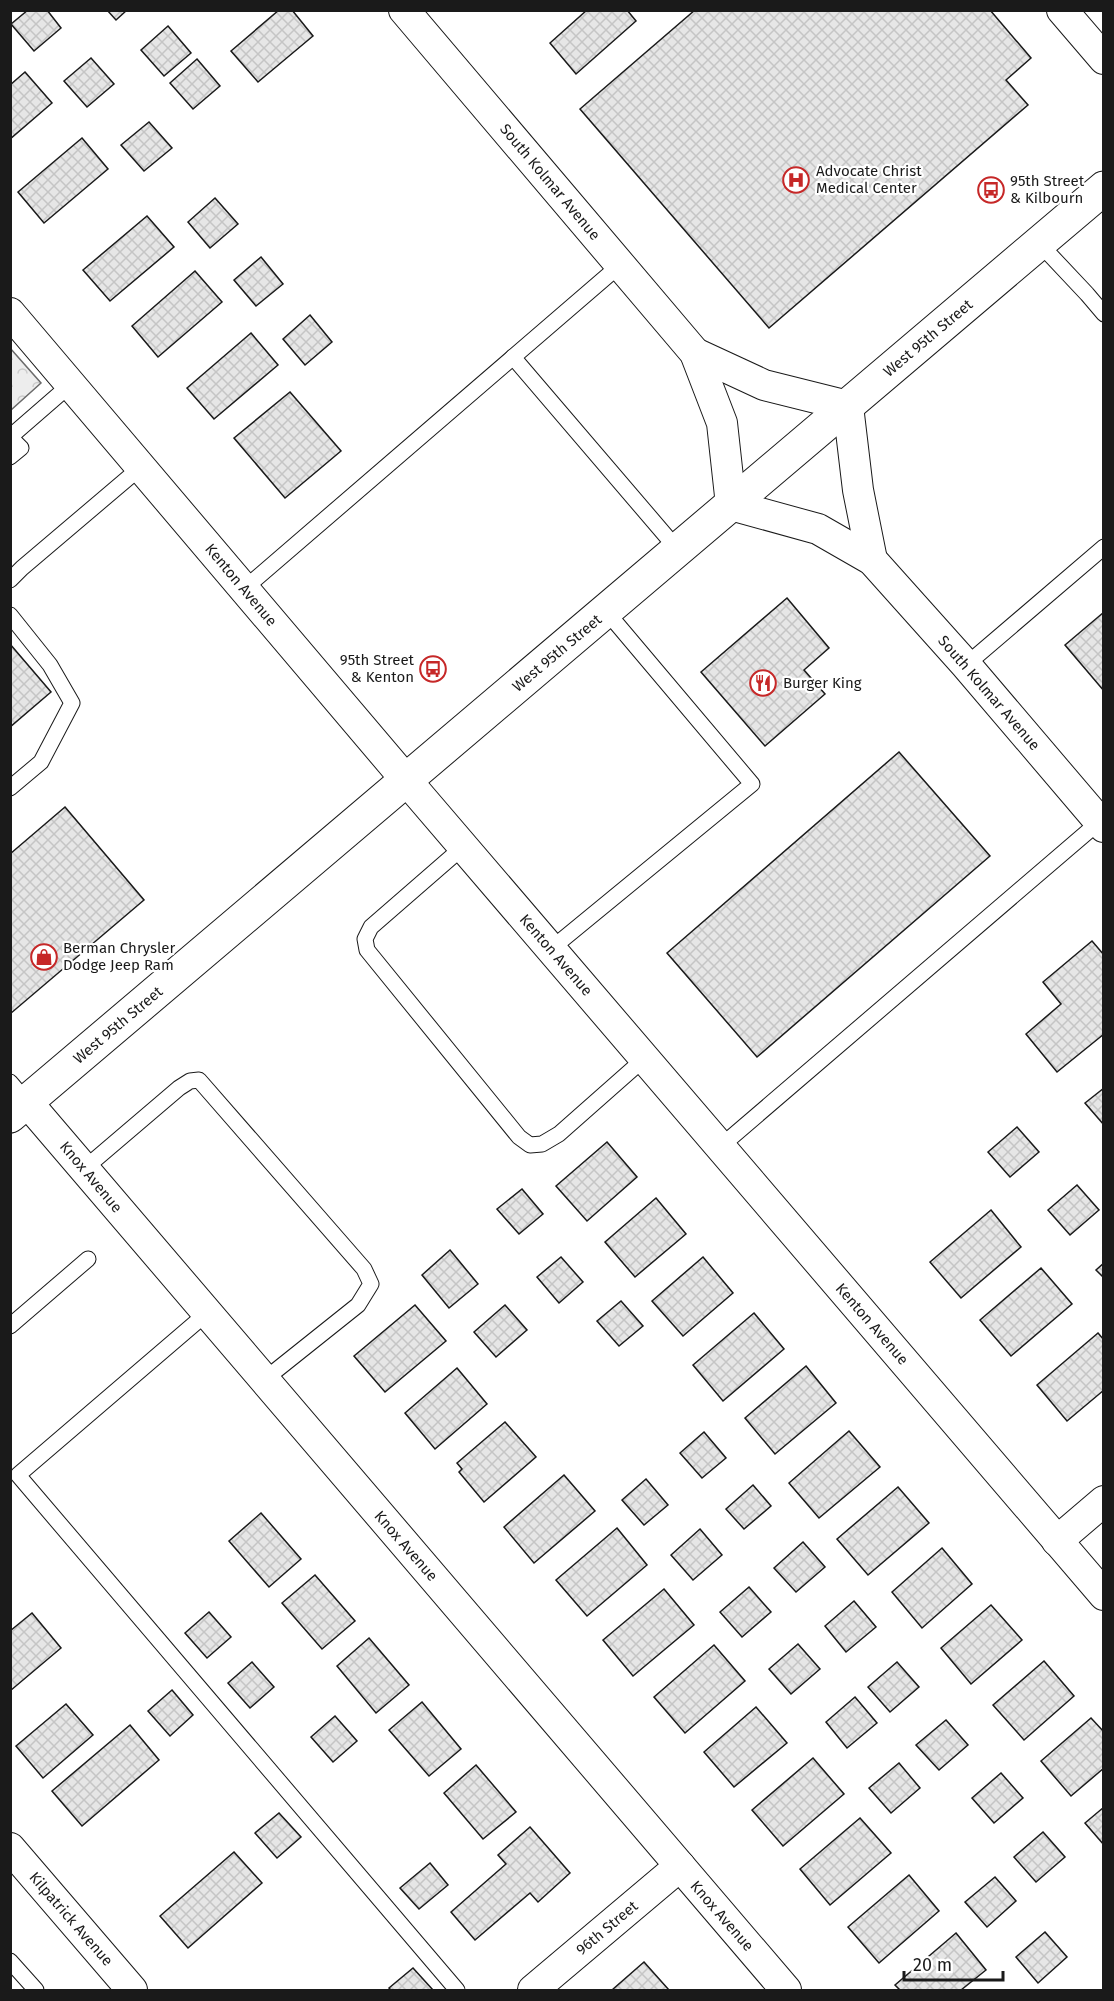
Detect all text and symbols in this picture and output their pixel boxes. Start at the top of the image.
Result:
street label: South Kolmar Avenue [496,120,604,244]
place label: Advocate Christ Medical Center [816,162,922,197]
hospital icon: Advocate Christ Medical Center [781,165,811,195]
place label: 95th Street & Kilbourn [1010,172,1085,207]
bus stop icon: 95th Street & Kilbourn [976,175,1006,205]
street label: West 95th Street [880,295,977,381]
street label: Kenton Avenue [201,540,281,630]
street label: West 95th Street [509,610,606,696]
street label: South Kolmar Avenue [934,632,1044,754]
place label: 95th Street & Kenton [340,651,415,686]
bus stop icon: 95th Street & Kenton [418,654,448,684]
restaurant icon: Burger King [748,668,778,698]
place label: Burger King [783,674,862,692]
street label: Kenton Avenue [516,911,596,999]
place label: Berman Chrysler Dodge Jeep Ram [63,939,175,974]
shop icon: Berman Chrysler Dodge Jeep Ram [29,942,59,972]
street label: West 95th Street [70,982,167,1068]
street label: Knox Avenue [56,1138,126,1216]
street label: Kenton Avenue [832,1280,912,1368]
street label: Knox Avenue [371,1507,441,1585]
street label: Kilpatrick Avenue [25,1868,117,1970]
street label: Knox Avenue [687,1877,757,1955]
street label: 96th Street [573,1897,642,1959]
scale bar [904,1944,1003,1982]
text: 20 m [913,1954,952,1976]

